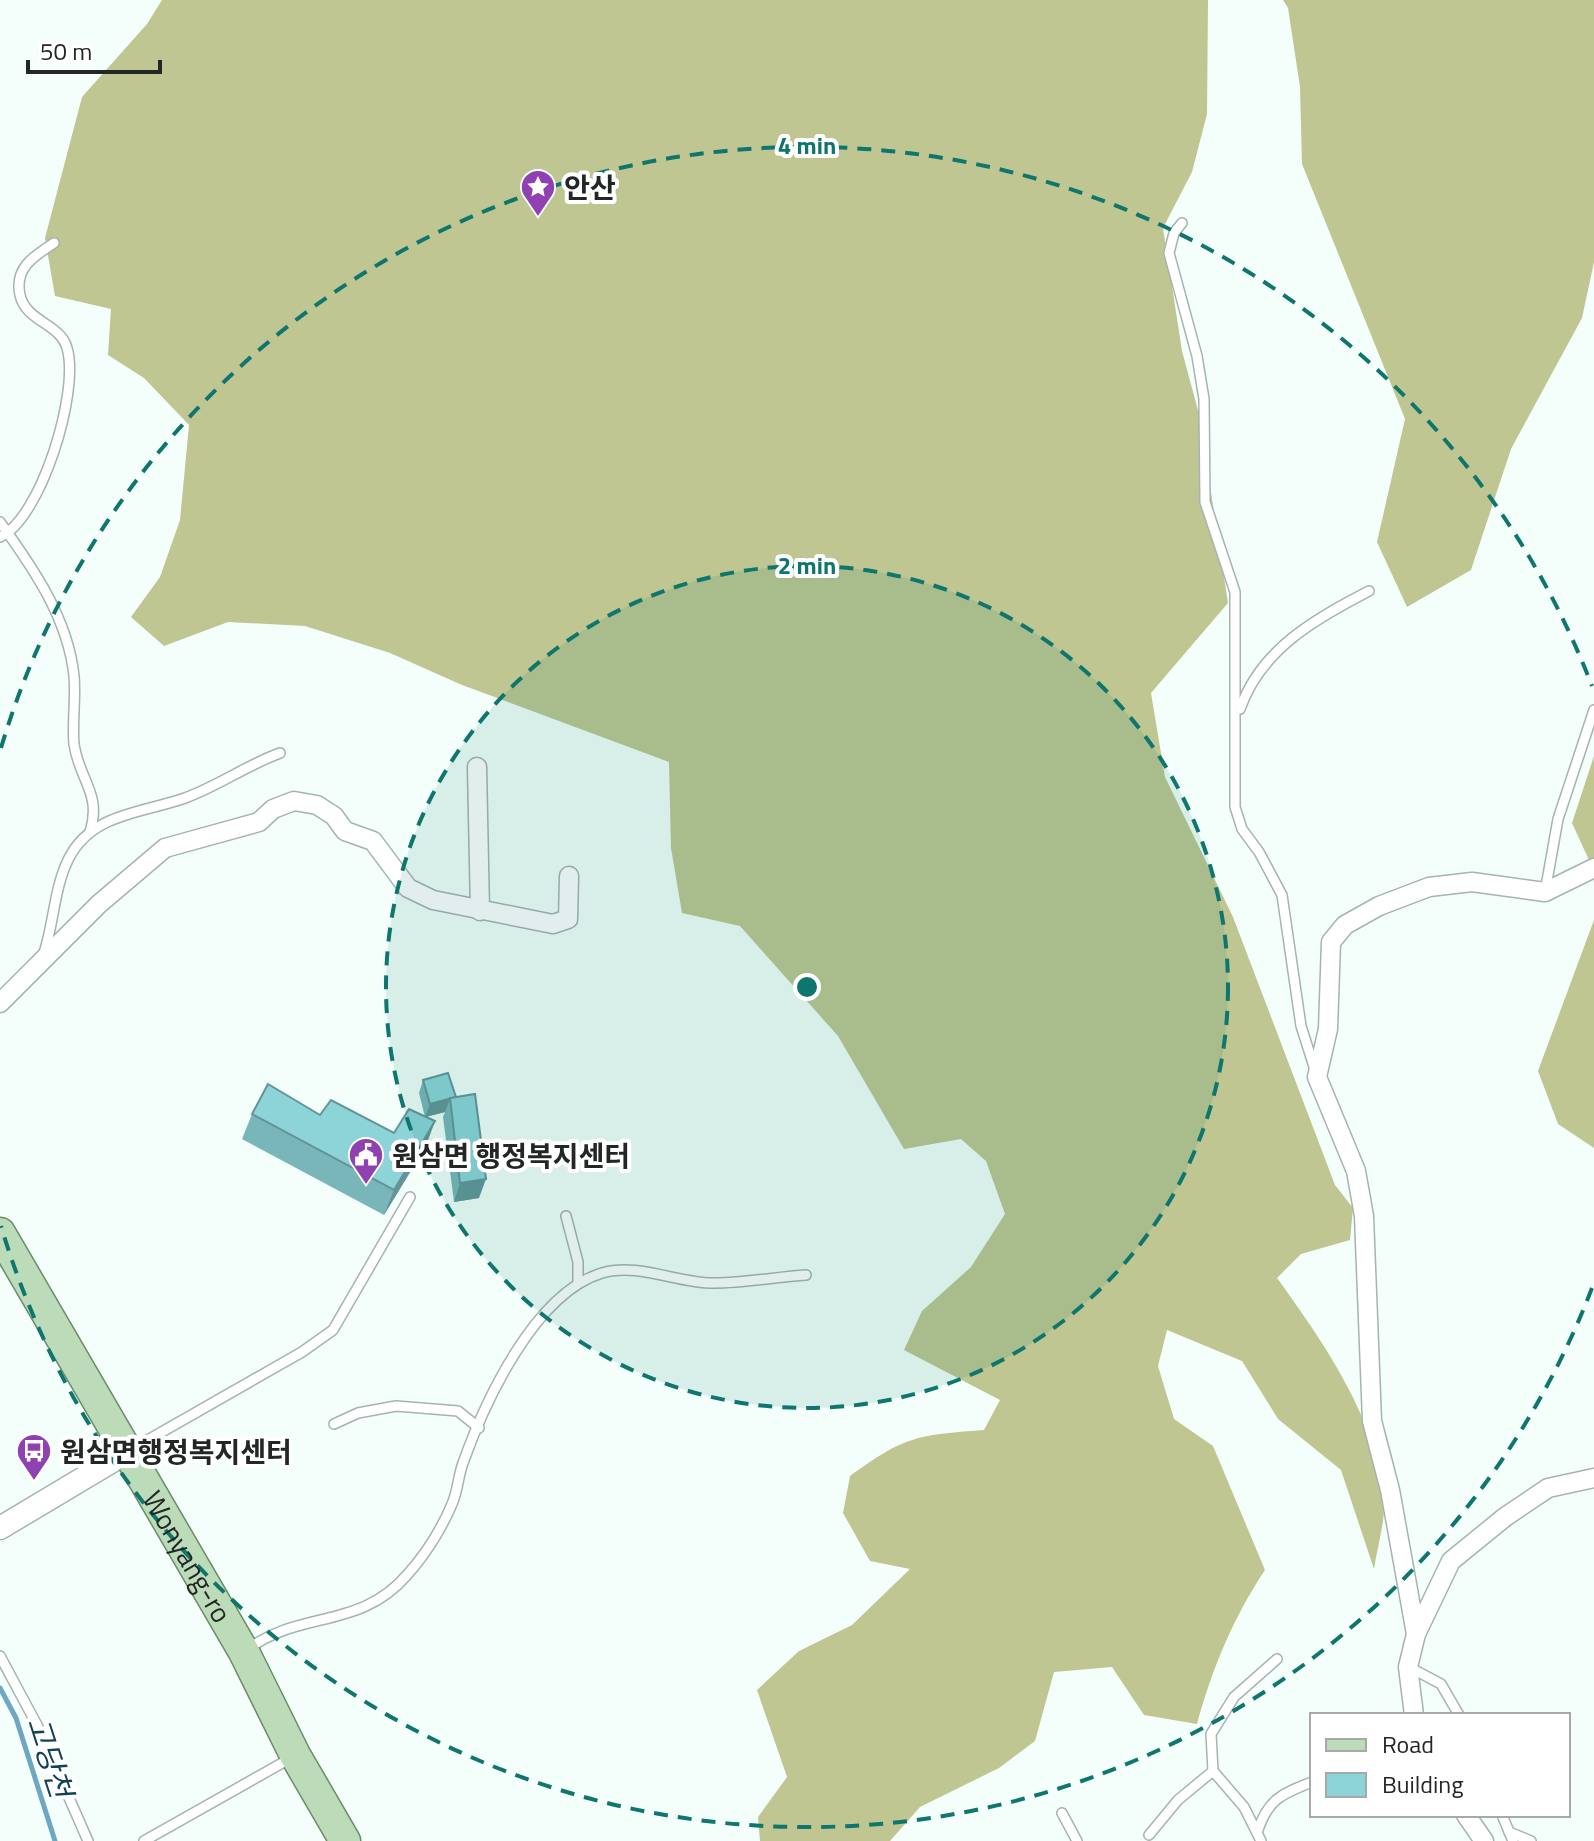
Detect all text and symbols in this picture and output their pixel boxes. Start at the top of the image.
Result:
scale bar [28,24,160,74]
text: 50 m [40,33,92,69]
text: 4 min [778,127,836,163]
place label: 안산 [564,166,616,209]
place icon: 안산 [519,168,557,218]
text: 2 min [778,547,836,583]
centre of rings [793,973,821,1001]
place label: 원삼면 행정복지센터 [392,1134,630,1177]
public building icon: 원삼면 행정복지센터 [347,1136,385,1186]
place label: 원삼면행정복지센터 [60,1430,292,1473]
bus stop icon: 원삼면행정복지센터 [15,1432,53,1482]
street label: Wonyang-ro [133,1482,244,1630]
water label: 고당천 [15,1711,86,1807]
legend [1310,1713,1570,1817]
text: Road [1382,1726,1434,1762]
text: Building [1382,1766,1464,1802]

